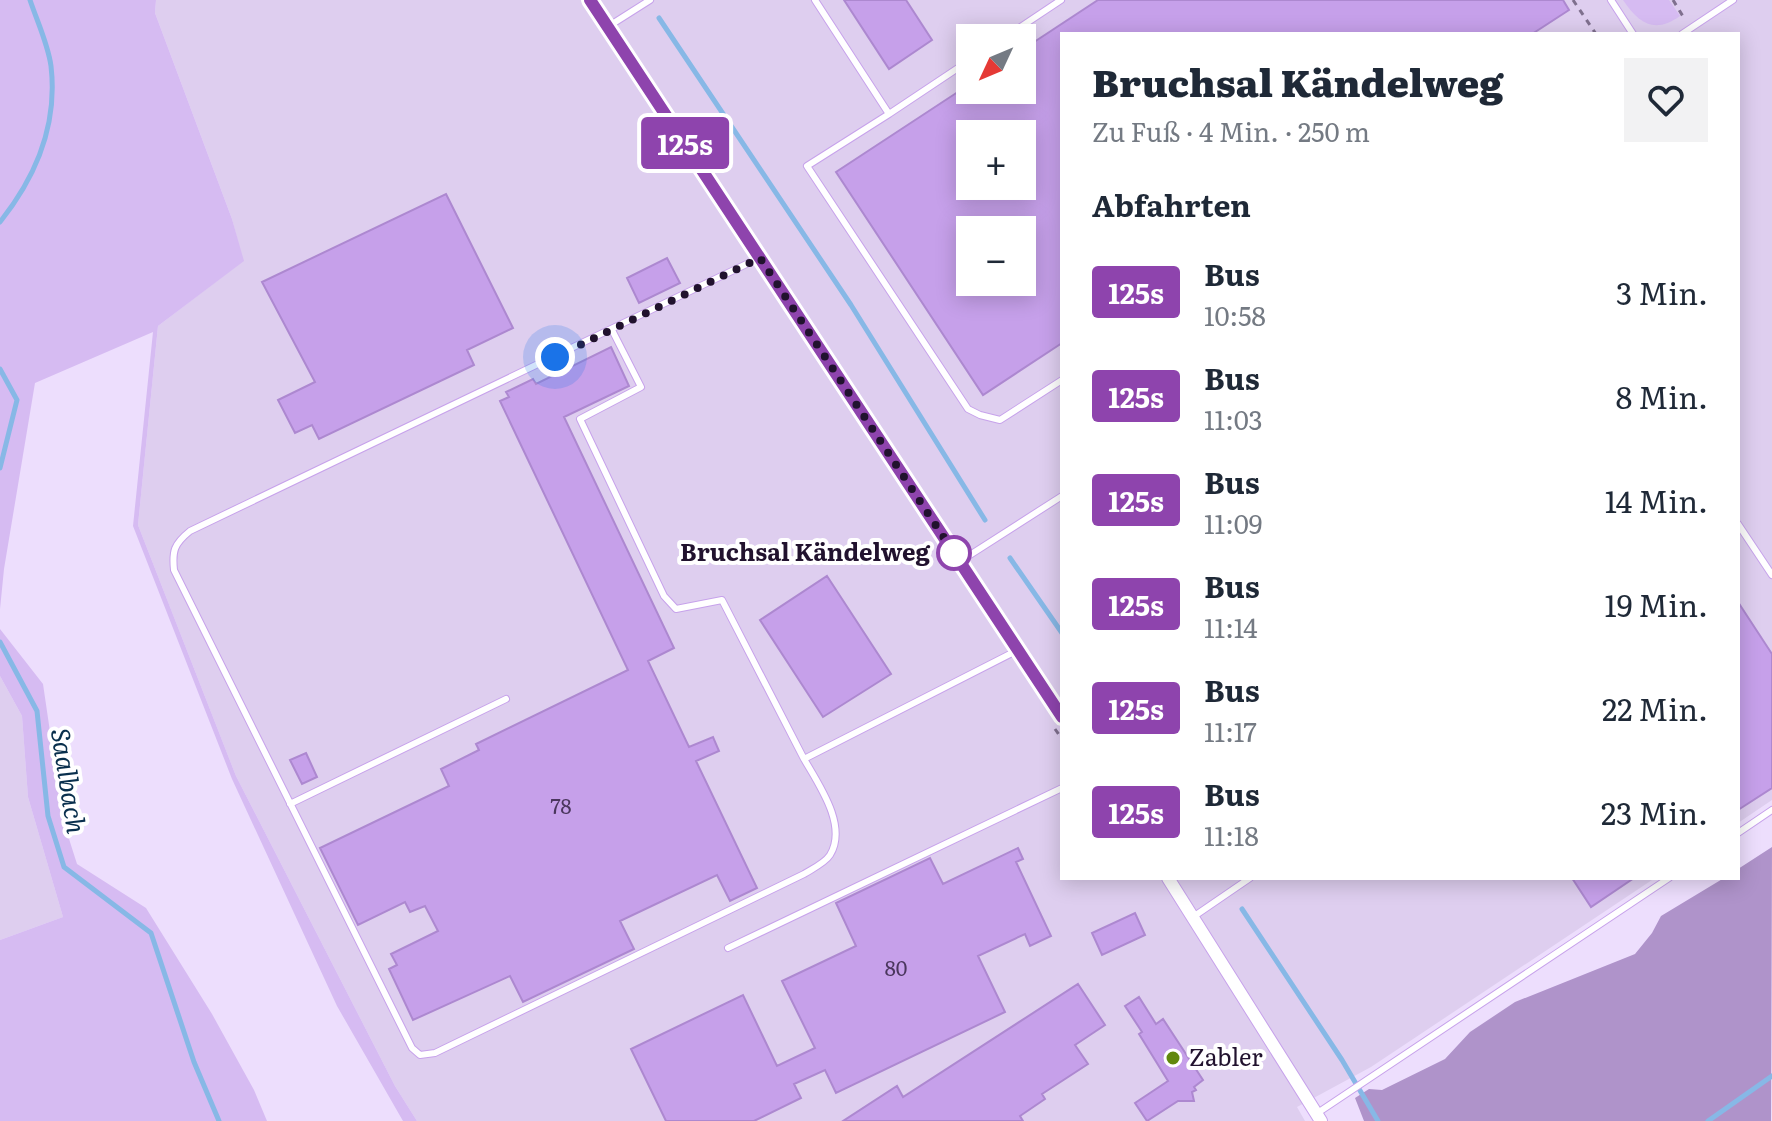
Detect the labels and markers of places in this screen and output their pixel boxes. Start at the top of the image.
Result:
place label: Bruchsal Kändelweg [680,533,930,568]
marker: Bruchsal Kändelweg [937,536,971,570]
place label: Zabler [1189,1038,1263,1073]
marker: Zabler [1164,1049,1182,1067]

